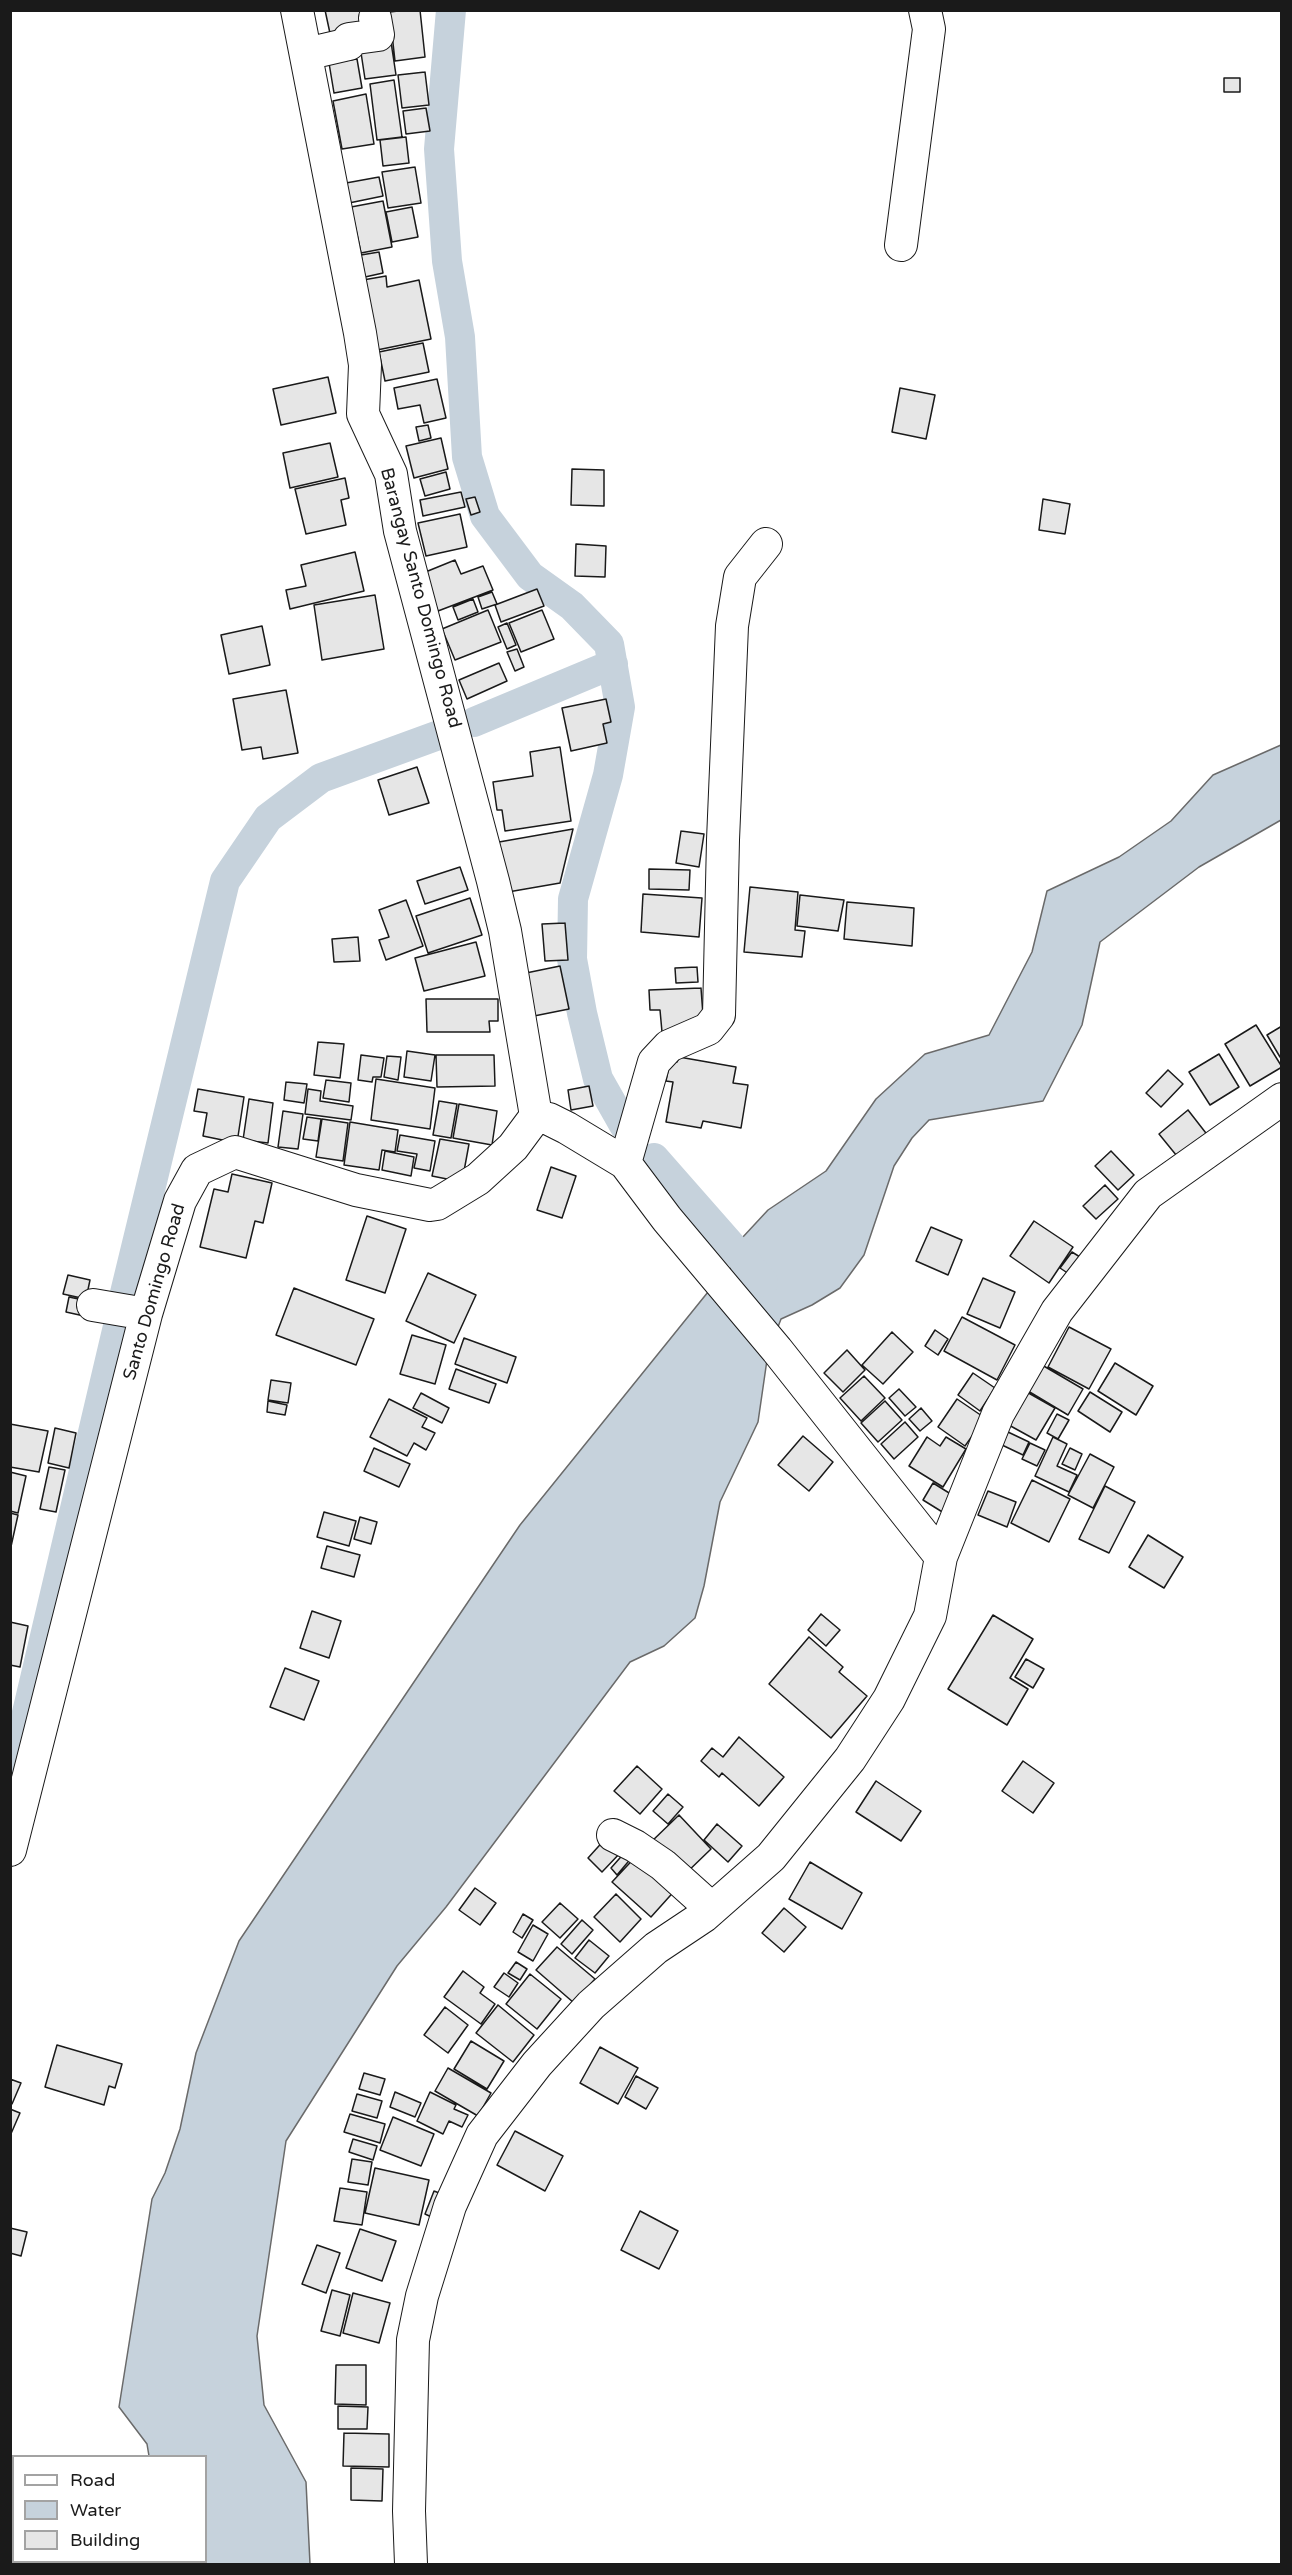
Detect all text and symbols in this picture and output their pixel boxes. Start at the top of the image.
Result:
street label: Barangay Santo Domingo Road [375,465,465,731]
street label: Santo Domingo Road [119,1201,191,1383]
legend [12,2455,207,2563]
text: Road [70,2469,115,2491]
text: Water [70,2499,121,2521]
text: Building [70,2529,140,2551]

